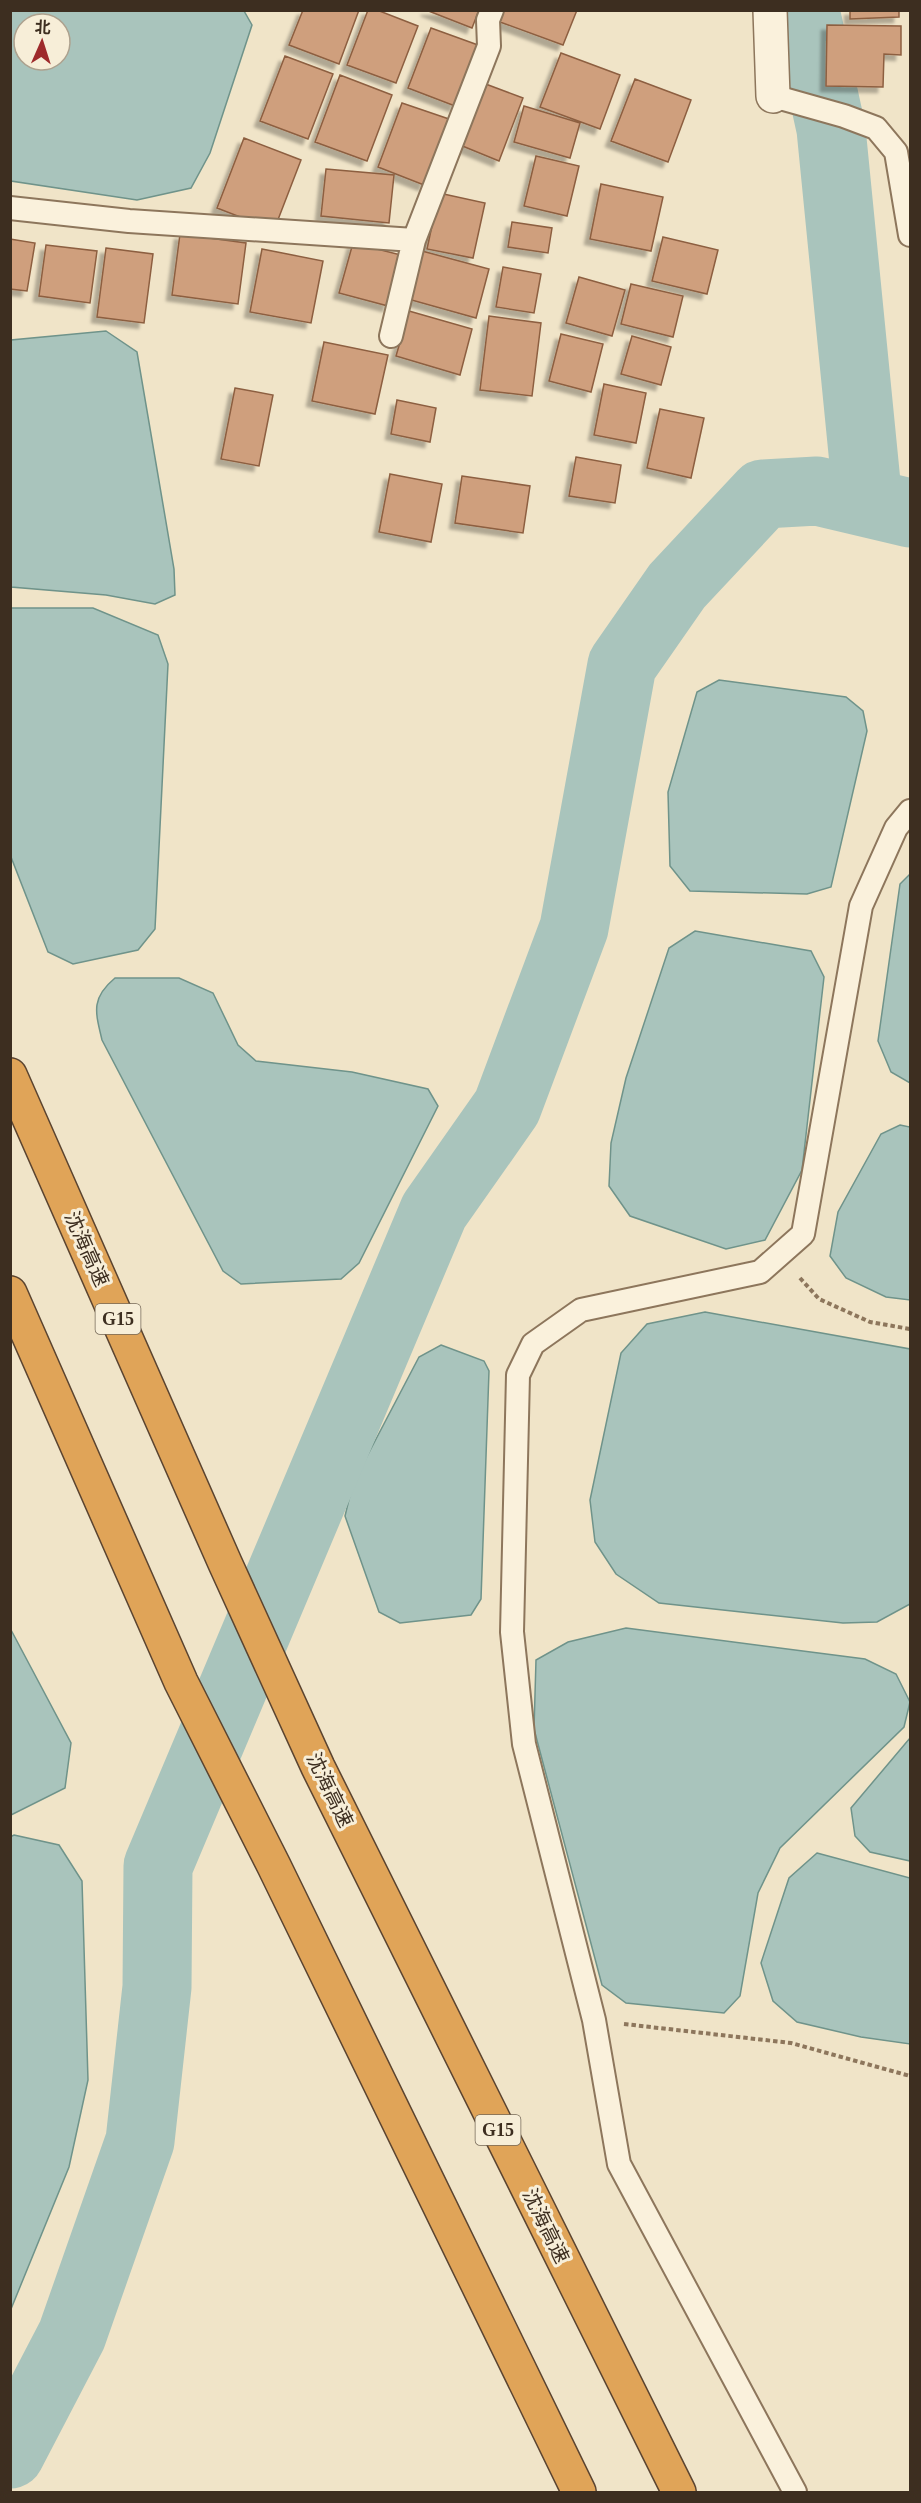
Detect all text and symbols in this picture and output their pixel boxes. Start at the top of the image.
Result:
north arrow [12,12,72,72]
text: 北 [34,19,51,36]
street label: 沈海高速 [61,1208,113,1290]
road number: G15 [96,1304,140,1334]
street label: 沈海高速 [303,1749,357,1831]
road number: G15 [476,2115,520,2145]
street label: 沈海高速 [519,2185,573,2267]

